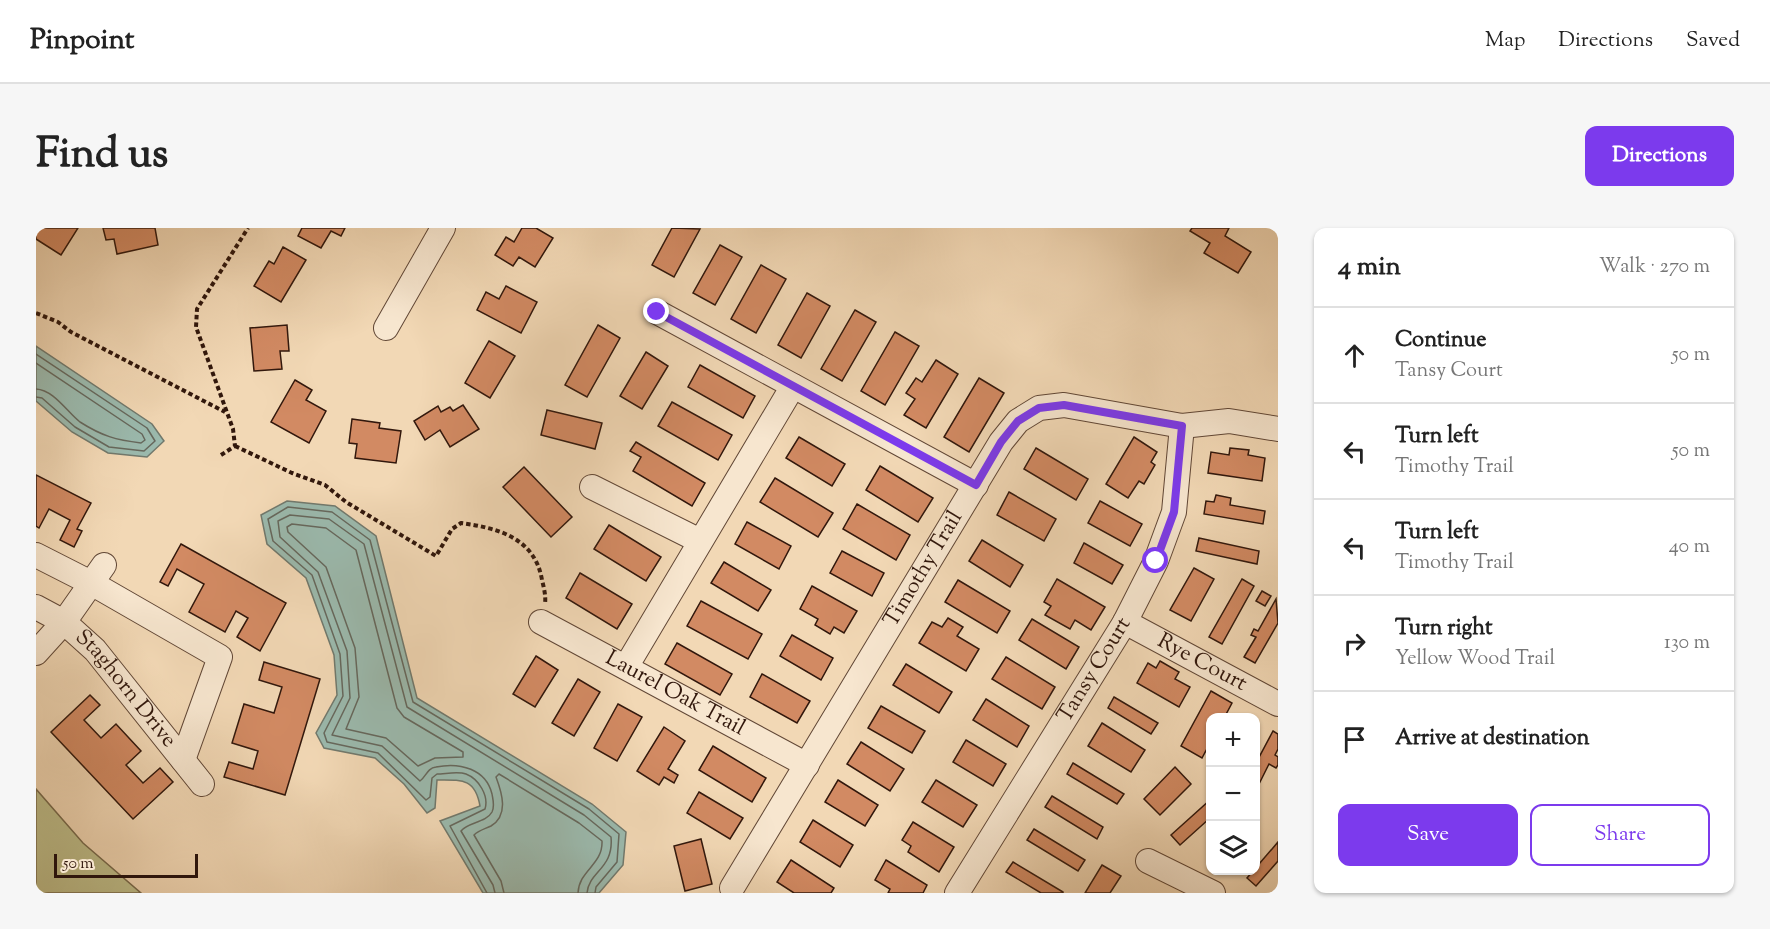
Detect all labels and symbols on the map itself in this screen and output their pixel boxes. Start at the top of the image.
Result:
route end [643,298,669,324]
street label: Timothy Trail [877,505,972,634]
route start [1142,547,1168,573]
street label: Tansy Court [1050,611,1140,729]
street label: Staghorn Drive [67,623,184,755]
street label: Rye Court [1151,626,1253,701]
street label: Laurel Oak Trail [599,643,751,745]
scale bar [54,851,198,878]

